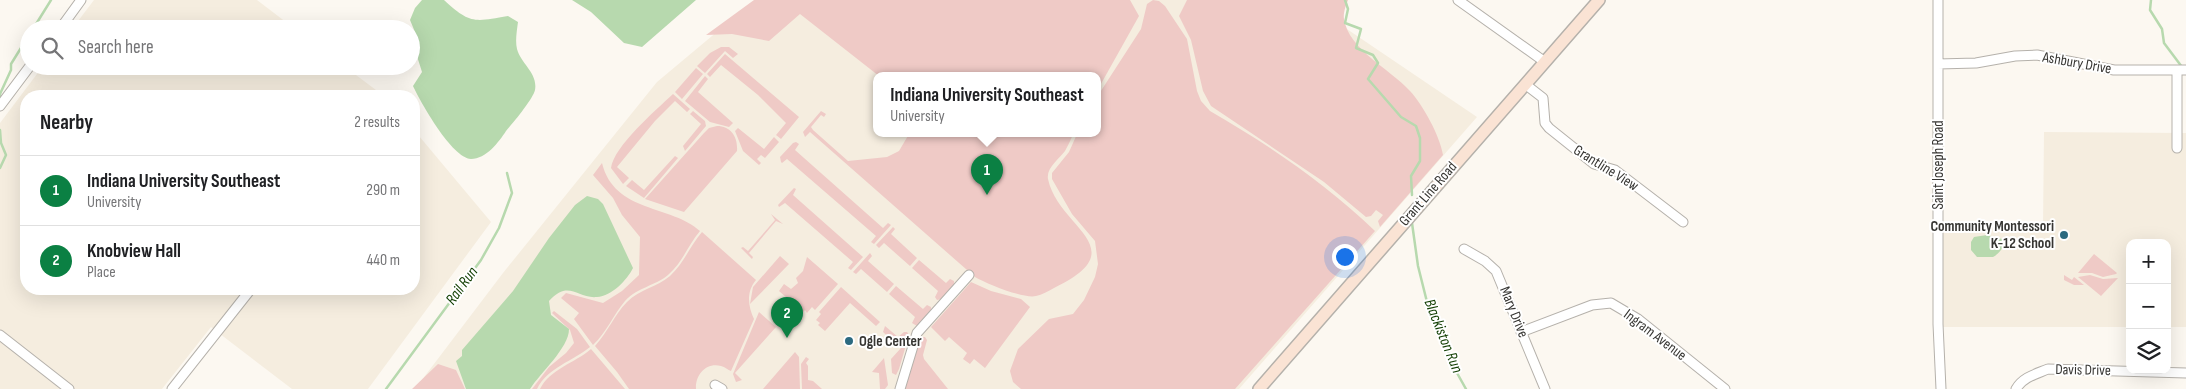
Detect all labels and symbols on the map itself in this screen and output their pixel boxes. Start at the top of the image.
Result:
street label: Ashbury Drive [2040,47,2113,78]
street label: Saint Joseph Road [1929,120,1948,210]
street label: Grantline View [1570,141,1643,196]
pin: 1 [971,154,1003,195]
street label: Grant Line Road [1395,158,1461,230]
place label: Community Montessori K-12 School [1930,217,2054,253]
marker: Community Montessori K-12 School [2058,229,2070,241]
your location [1332,244,1358,270]
water label: Rail Run [442,263,482,309]
street label: Mary Drive [1495,284,1533,340]
water label: Blackiston Run [1420,296,1467,376]
pin: 2 [771,297,803,338]
street label: Ingram Avenue [1620,305,1690,365]
place label: Ogle Center [859,332,922,351]
marker: Ogle Center [843,335,855,347]
street label: Davis Drive [2055,360,2111,380]

